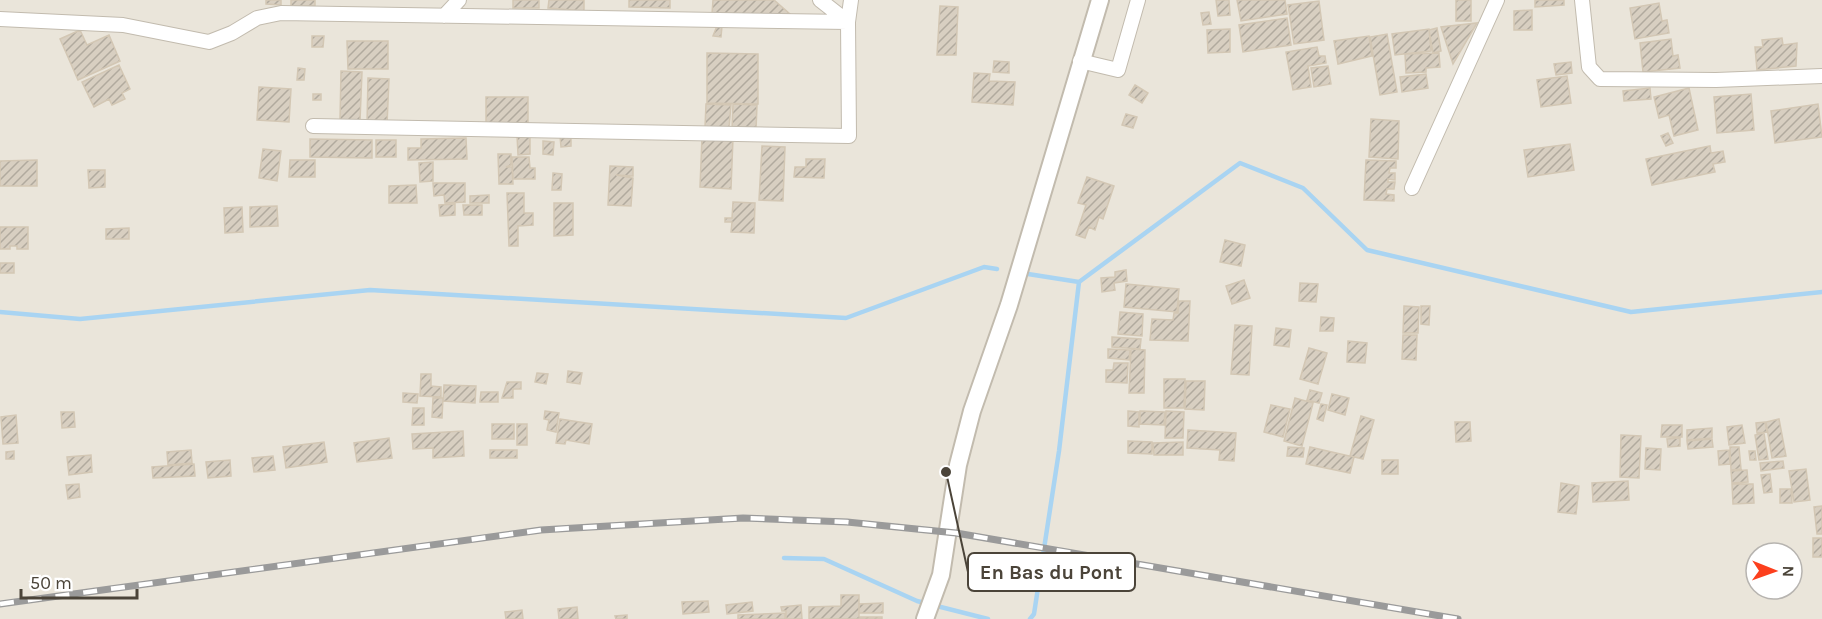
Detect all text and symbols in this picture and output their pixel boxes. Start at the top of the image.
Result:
north arrow [1744,541,1804,601]
callout: En Bas du Pont [968,553,1135,591]
text: En Bas du Pont [980,561,1122,584]
scale bar [21,562,136,600]
text: N [1779,565,1798,577]
text: 50 m [30,572,72,594]

